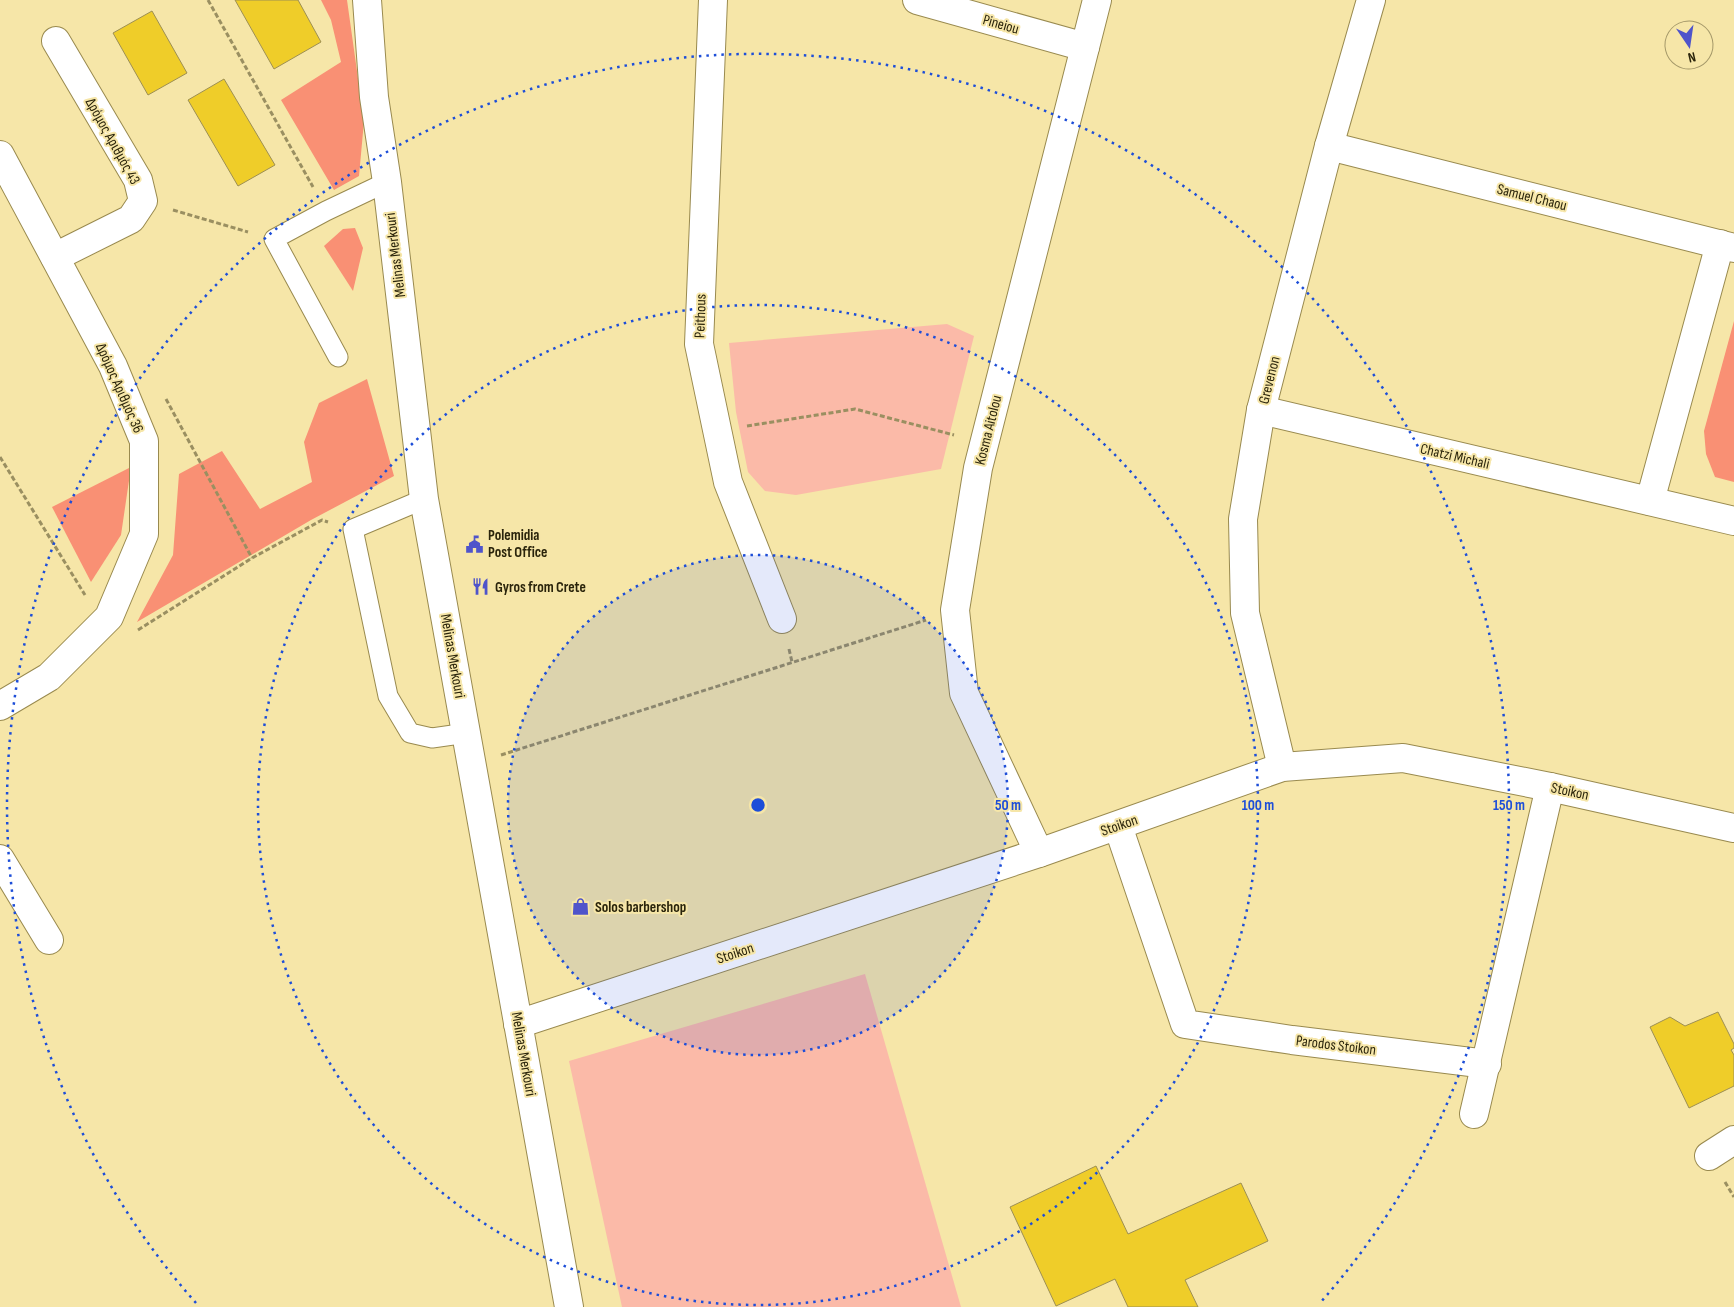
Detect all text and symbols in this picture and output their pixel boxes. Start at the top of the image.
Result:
street label: Pineiou [981,10,1021,39]
north arrow [1664,20,1714,70]
text: N [1686,48,1697,66]
street label: Δρόμος Αριθμός 43 [81,95,144,188]
street label: Samuel Chaou [1495,180,1569,215]
street label: Melinas Merkouri [381,211,410,298]
street label: Peithous [690,294,711,338]
street label: Δρόμος Αριθμός 36 [91,340,148,436]
street label: Grevenon [1254,354,1285,406]
street label: Kosma Aitolou [971,393,1006,467]
street label: Chatzi Michali [1418,439,1492,474]
place label: Polemidia Post Office [488,526,548,562]
public building icon: Polemidia Post Office [464,534,484,554]
restaurant icon: Gyros from Crete [471,577,491,597]
place label: Gyros from Crete [495,578,586,597]
street label: Melinas Merkouri [436,613,469,700]
street label: Stoikon [1549,778,1590,805]
centre of rings [749,796,767,814]
text: 50 m [995,796,1021,815]
text: 100 m [1242,796,1274,815]
text: 150 m [1493,796,1525,815]
street label: Stoikon [1098,810,1140,841]
shop icon: Solos barbershop [571,897,591,917]
place label: Solos barbershop [595,898,686,917]
street label: Stoikon [714,939,756,968]
street label: Melinas Merkouri [507,1011,540,1098]
street label: Parodos Stoikon [1295,1031,1377,1060]

